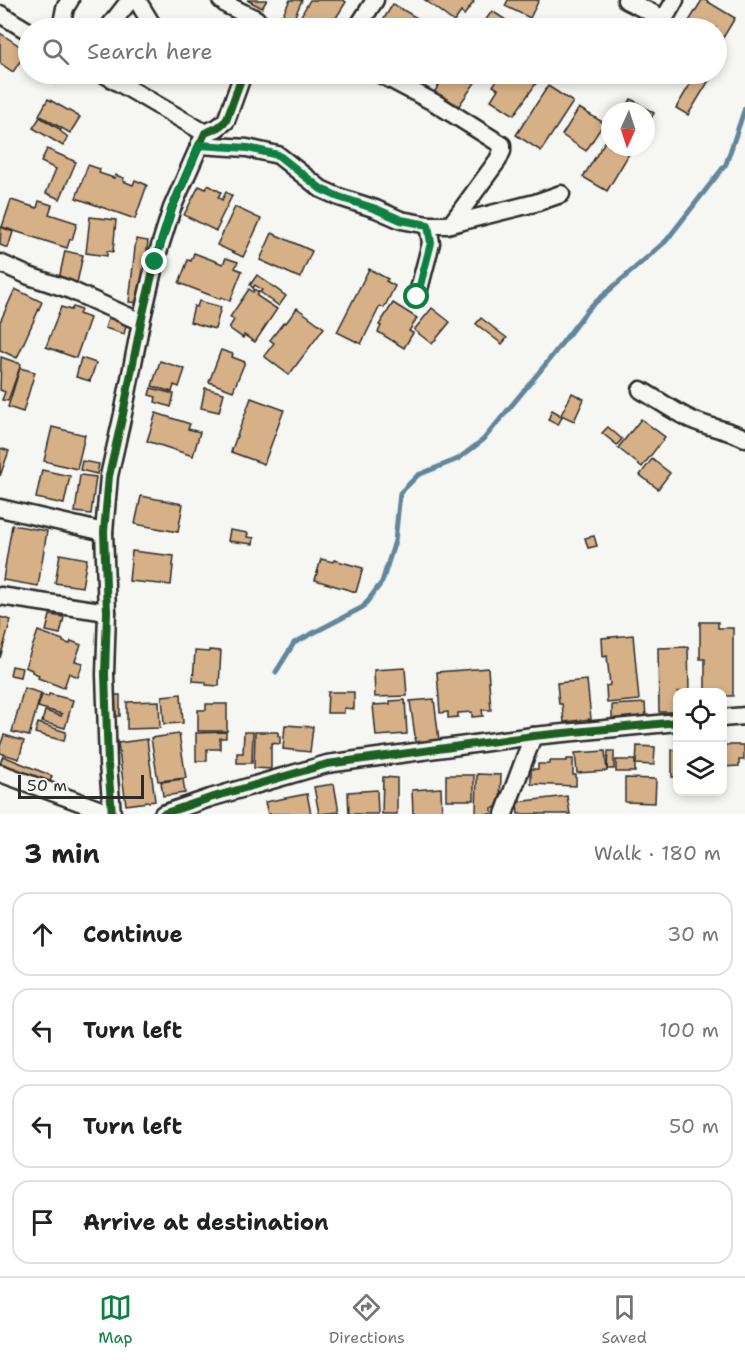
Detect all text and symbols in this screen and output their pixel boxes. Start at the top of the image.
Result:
search box [18,18,727,84]
icon: search [39,35,72,68]
text: Search here [87,37,213,66]
north arrow [601,102,655,156]
route end [141,248,167,274]
route start [403,283,429,309]
map controls [673,688,727,796]
button: locate [673,688,727,742]
button: layers [673,742,727,796]
scale bar [18,772,144,800]
text: 50 m [27,775,67,796]
text: 3 min [24,836,100,871]
text: Walk · 180 m [594,840,721,866]
icon: ahead [26,918,59,951]
text: Continue [83,920,183,949]
text: 30 m [667,921,719,947]
icon: left [26,1014,59,1047]
text: Turn left [83,1016,182,1045]
text: 100 m [659,1017,719,1043]
icon: left [26,1110,59,1143]
text: Turn left [83,1112,182,1141]
text: 50 m [669,1113,719,1139]
icon: arrive [26,1206,59,1239]
text: Arrive at destination [83,1208,329,1237]
tab: Map [98,1291,132,1348]
tab: Directions [329,1291,405,1348]
tab: Saved [601,1291,647,1348]

